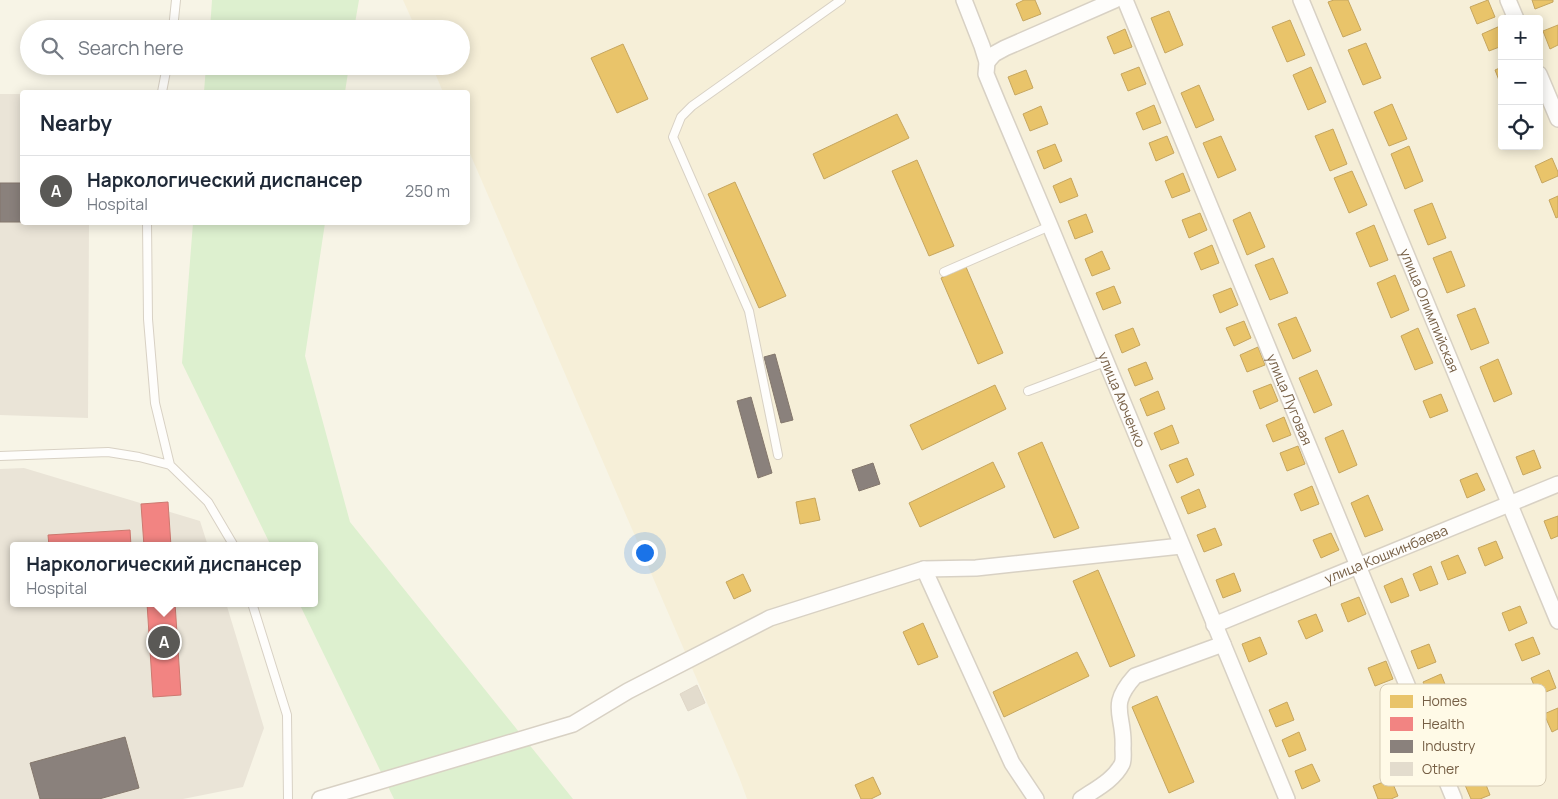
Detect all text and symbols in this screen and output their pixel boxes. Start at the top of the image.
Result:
map controls [1498,15,1543,150]
button: + [1498,15,1543,60]
search box [20,20,470,75]
icon: search [38,34,66,62]
text: Search here [78,35,184,61]
button: − [1498,60,1543,105]
button: locate [1498,105,1543,150]
text: Nearby [40,109,112,137]
text: Наркологический диспансер [87,167,362,193]
text: A [51,180,61,202]
text: 250 m [405,180,450,202]
text: Hospital [87,193,148,215]
street label: улица Олимпийская [1396,245,1464,375]
street label: улица Аюченко [1094,349,1150,450]
street label: улица Луговая [1263,351,1317,448]
street label: улица Кошкинбаева [1321,520,1450,588]
your location [632,540,658,566]
popup [10,542,318,607]
text: Наркологический диспансер [26,551,302,577]
text: Hospital [26,577,87,599]
pin: A [148,623,180,661]
legend [1380,684,1546,786]
text: Homes [1422,691,1467,710]
text: Health [1422,714,1465,733]
text: Industry [1422,736,1476,755]
text: Other [1422,759,1459,778]

